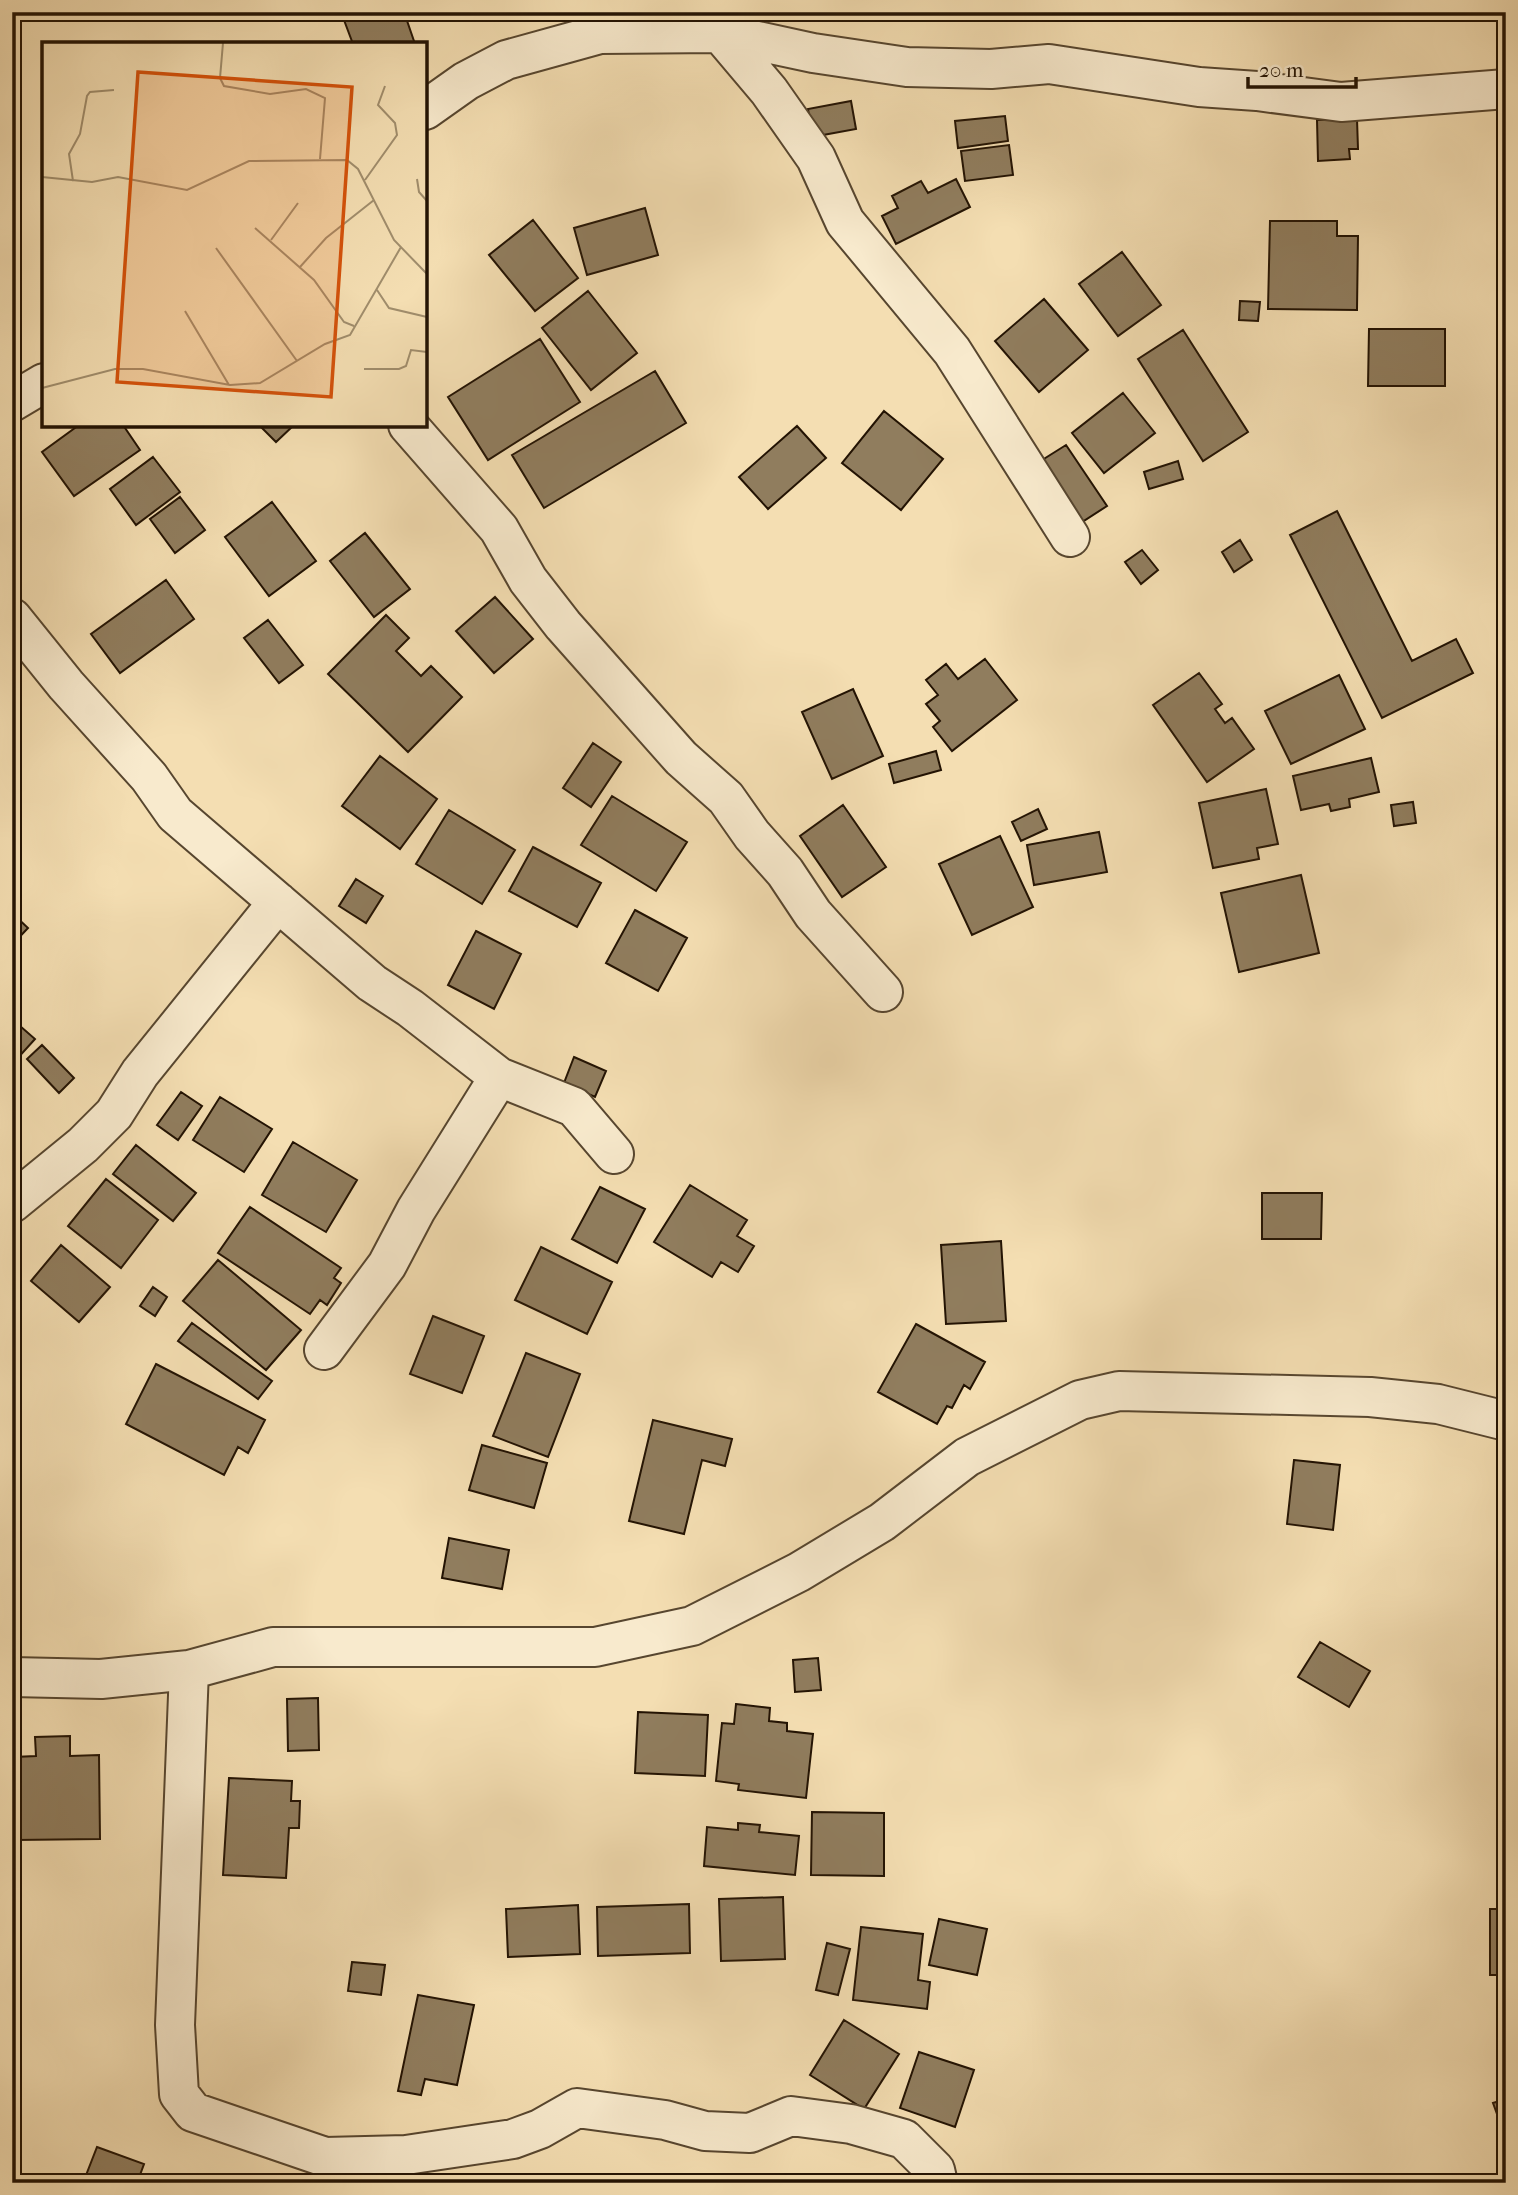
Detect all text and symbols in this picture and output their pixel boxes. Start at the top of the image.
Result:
inset map [42,42,427,427]
scale bar [1248,46,1357,90]
text: 20 m [1259,58,1304,82]

